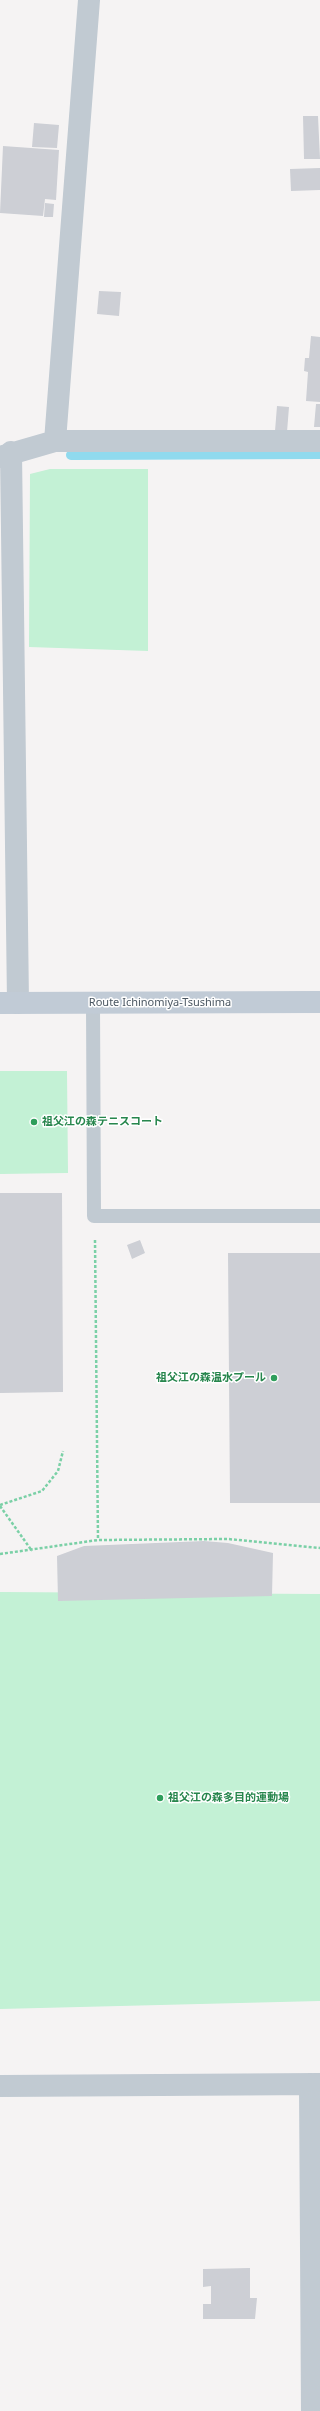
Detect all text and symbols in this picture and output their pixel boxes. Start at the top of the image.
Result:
street label: Route Ichinomiya-Tsushima [89,996,231,1010]
place label: 祖父江の森テニスコート [42,1115,163,1129]
marker: 祖父江の森テニスコート [29,1117,39,1127]
place label: 祖父江の森温水プール [156,1371,266,1385]
marker: 祖父江の森温水プール [269,1373,279,1383]
place label: 祖父江の森多目的運動場 [168,1791,289,1805]
marker: 祖父江の森多目的運動場 [155,1793,165,1803]

